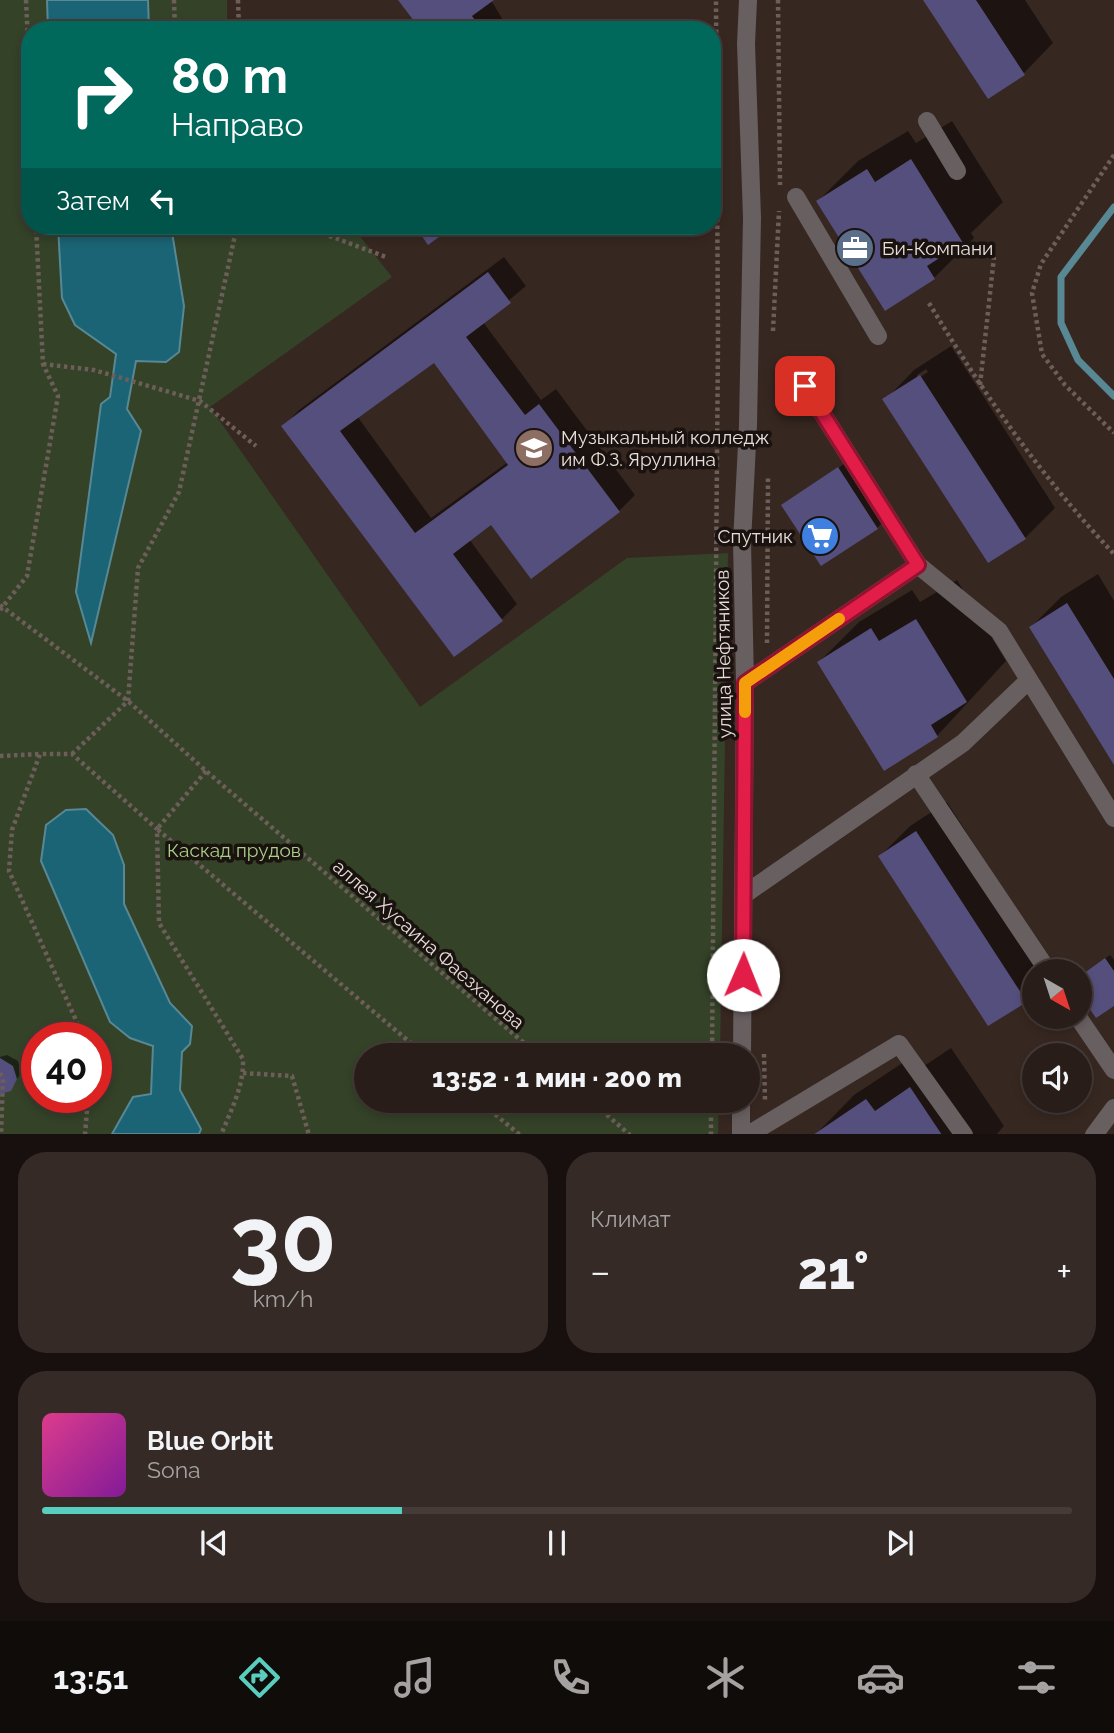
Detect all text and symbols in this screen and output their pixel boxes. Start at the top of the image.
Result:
text: 80 m [171,47,288,104]
icon: right [56,49,147,140]
text: Направо [171,106,303,143]
icon: left [144,182,182,220]
text: Затем [56,186,130,216]
office icon: Би-Компани [834,227,876,269]
place label: Би-Компани [882,237,993,259]
pin [775,356,835,416]
icon: arrive [786,367,824,405]
place label: Музыкальный колледж им Ф.З. Яруллина [561,426,769,470]
school or university icon: Музыкальный колледж им Ф.З. Яруллина [513,427,555,469]
supermarket icon: Спутник [799,515,841,557]
place label: Спутник [718,525,793,547]
street label: улица Нефтяников [711,569,735,739]
park label: Каскад прудов [167,839,301,861]
street label: аллея Хусаина Фаезханова [329,855,529,1033]
position arrow [706,938,780,1012]
north arrow [1022,959,1092,1029]
map controls [1022,959,1092,1113]
speed limit sign: 40 [21,1022,112,1113]
button: sound [1022,1043,1092,1113]
text: 13:52 · 1 мин · 200 m [432,1063,682,1093]
text: 30 [230,1186,336,1293]
text: Климат [590,1205,671,1232]
text: 21° [798,1240,869,1301]
text: − [590,1249,610,1294]
text: + [1056,1249,1072,1294]
text: km/h [253,1285,313,1312]
text: Blue Orbit [147,1426,274,1456]
text: Sona [147,1456,201,1483]
icon: previous [195,1524,233,1562]
icon: pause [538,1524,576,1562]
icon: next [881,1524,919,1562]
icon: directions [235,1653,284,1702]
icon: music [390,1653,439,1702]
icon: phone [546,1653,595,1702]
icon: climate [701,1653,750,1702]
icon: car [856,1653,905,1702]
icon: filters [1012,1653,1061,1702]
text: 13:51 [53,1659,128,1696]

